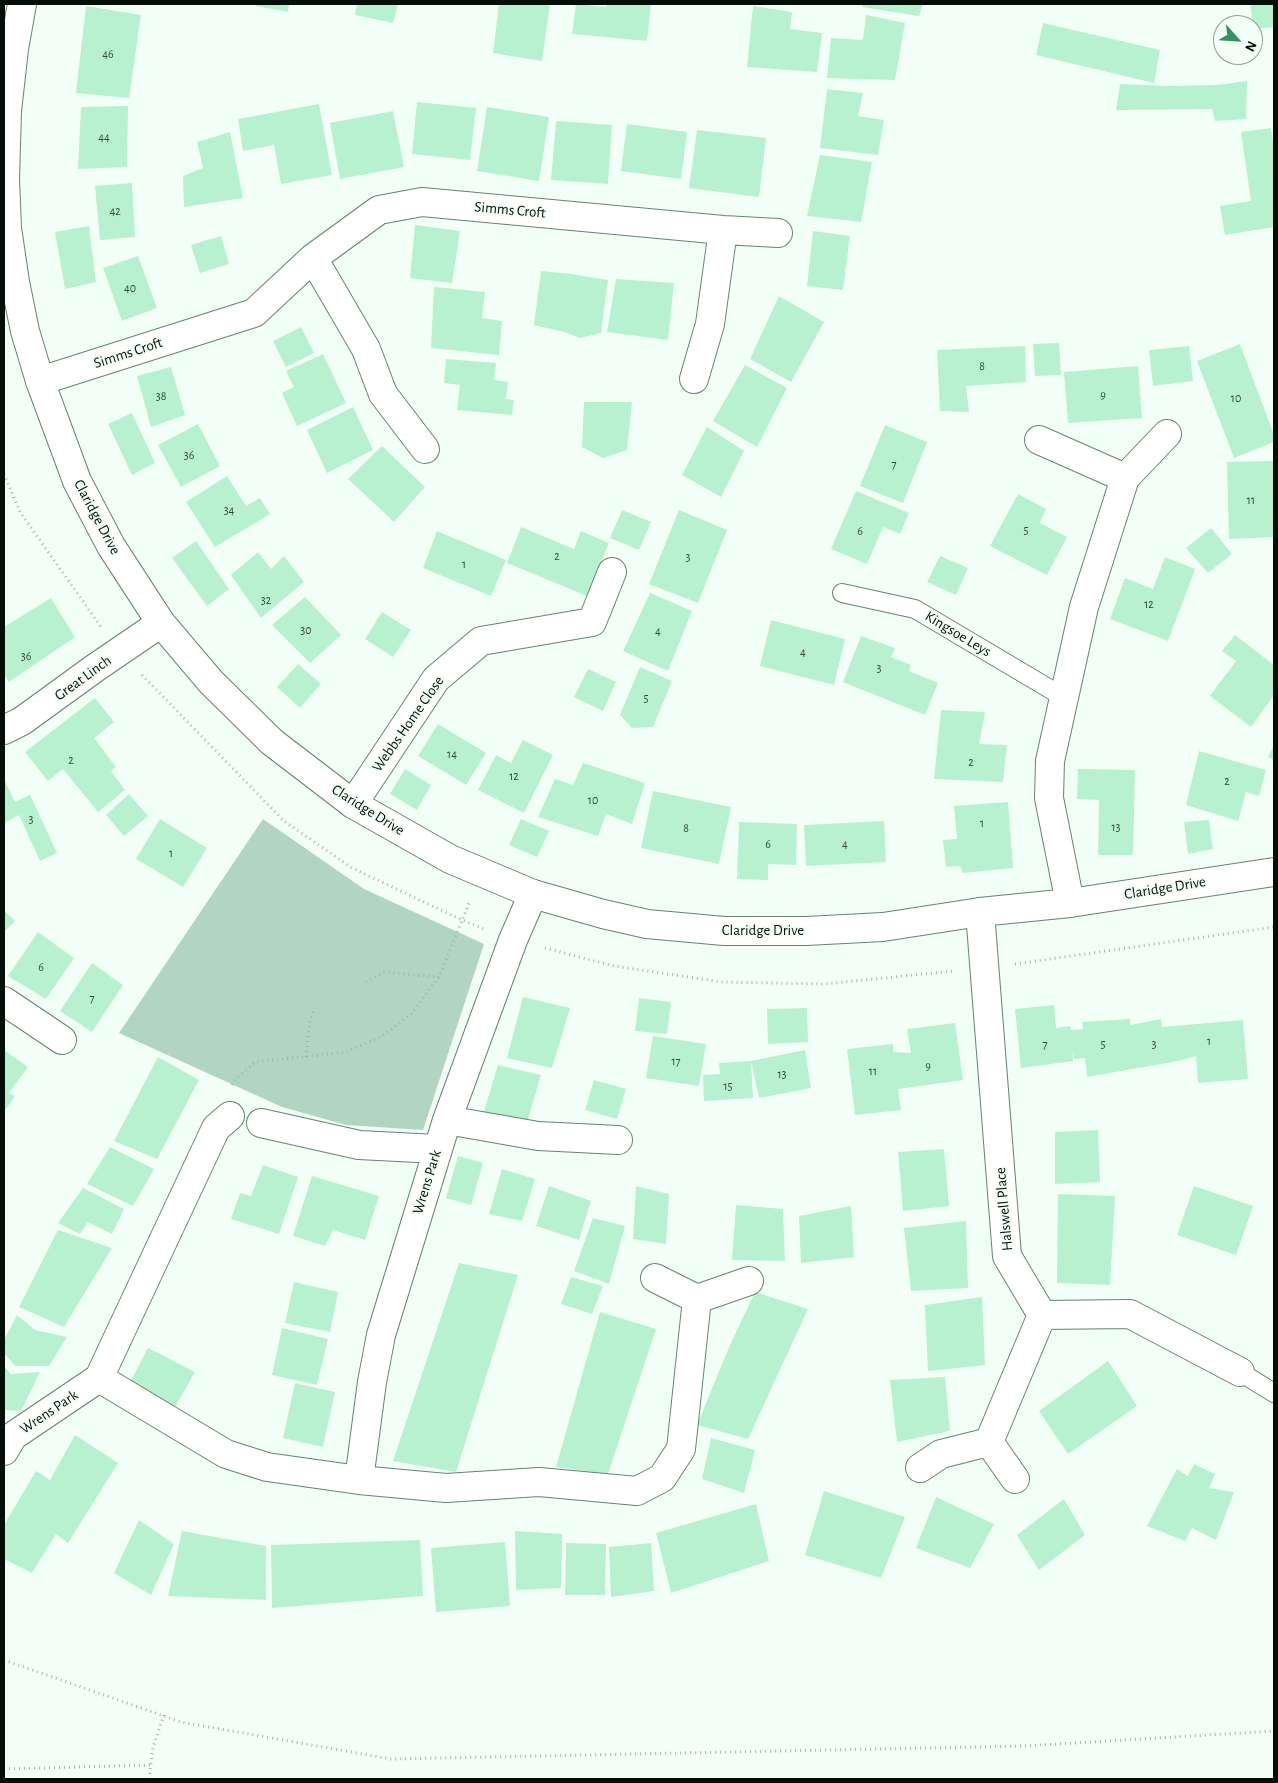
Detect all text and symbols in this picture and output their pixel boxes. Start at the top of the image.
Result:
north arrow [1213,15,1263,65]
text: N [1242,39,1259,54]
house number: 46 [102,47,114,61]
house number: 44 [98,130,110,144]
street label: Simms Croft [474,198,546,222]
house number: 42 [109,204,121,218]
house number: 40 [124,281,136,295]
street label: Simms Croft [91,333,165,373]
house number: 8 [979,359,985,373]
house number: 9 [1100,388,1106,402]
house number: 38 [156,389,166,403]
house number: 10 [1231,391,1241,405]
house number: 36 [184,448,194,462]
house number: 7 [891,457,897,471]
street label: Claridge Drive [70,476,124,558]
house number: 11 [1247,493,1255,507]
house number: 34 [224,503,234,517]
house number: 5 [1023,523,1029,537]
house number: 6 [857,524,863,538]
house number: 2 [554,549,560,563]
house number: 3 [686,550,690,564]
house number: 1 [462,557,466,571]
house number: 32 [261,593,271,607]
house number: 12 [1144,597,1154,611]
street label: Kingsoe Leys [922,607,994,661]
house number: 30 [300,623,312,637]
house number: 4 [655,624,661,638]
house number: 4 [800,645,806,659]
house number: 36 [21,649,31,663]
street label: Great Linch [51,651,115,705]
house number: 3 [877,661,881,675]
street label: Webbs Home Close [368,673,448,775]
house number: 5 [643,691,649,705]
house number: 14 [447,747,457,761]
house number: 2 [68,753,74,767]
house number: 2 [968,755,974,769]
house number: 12 [509,769,519,783]
house number: 2 [1224,774,1230,788]
street label: Claridge Drive [328,781,408,839]
house number: 10 [588,793,598,807]
house number: 3 [29,812,33,826]
house number: 1 [980,816,984,830]
house number: 13 [1111,820,1121,834]
house number: 8 [683,821,689,835]
house number: 6 [765,837,771,851]
house number: 4 [842,837,848,851]
house number: 1 [169,846,173,860]
street label: Claridge Drive [1123,873,1207,903]
street label: Claridge Drive [722,921,804,939]
house number: 6 [38,960,44,974]
house number: 7 [89,991,95,1005]
house number: 1 [1207,1034,1211,1048]
house number: 7 [1042,1037,1048,1051]
house number: 5 [1100,1037,1106,1051]
house number: 3 [1152,1037,1156,1051]
house number: 17 [671,1054,681,1068]
house number: 9 [925,1059,931,1073]
house number: 11 [869,1064,877,1078]
house number: 13 [777,1067,787,1081]
house number: 15 [723,1079,733,1093]
street label: Wrens Park [409,1148,445,1216]
street label: Halswell Place [991,1166,1017,1252]
street label: Wrens Park [17,1386,81,1438]

